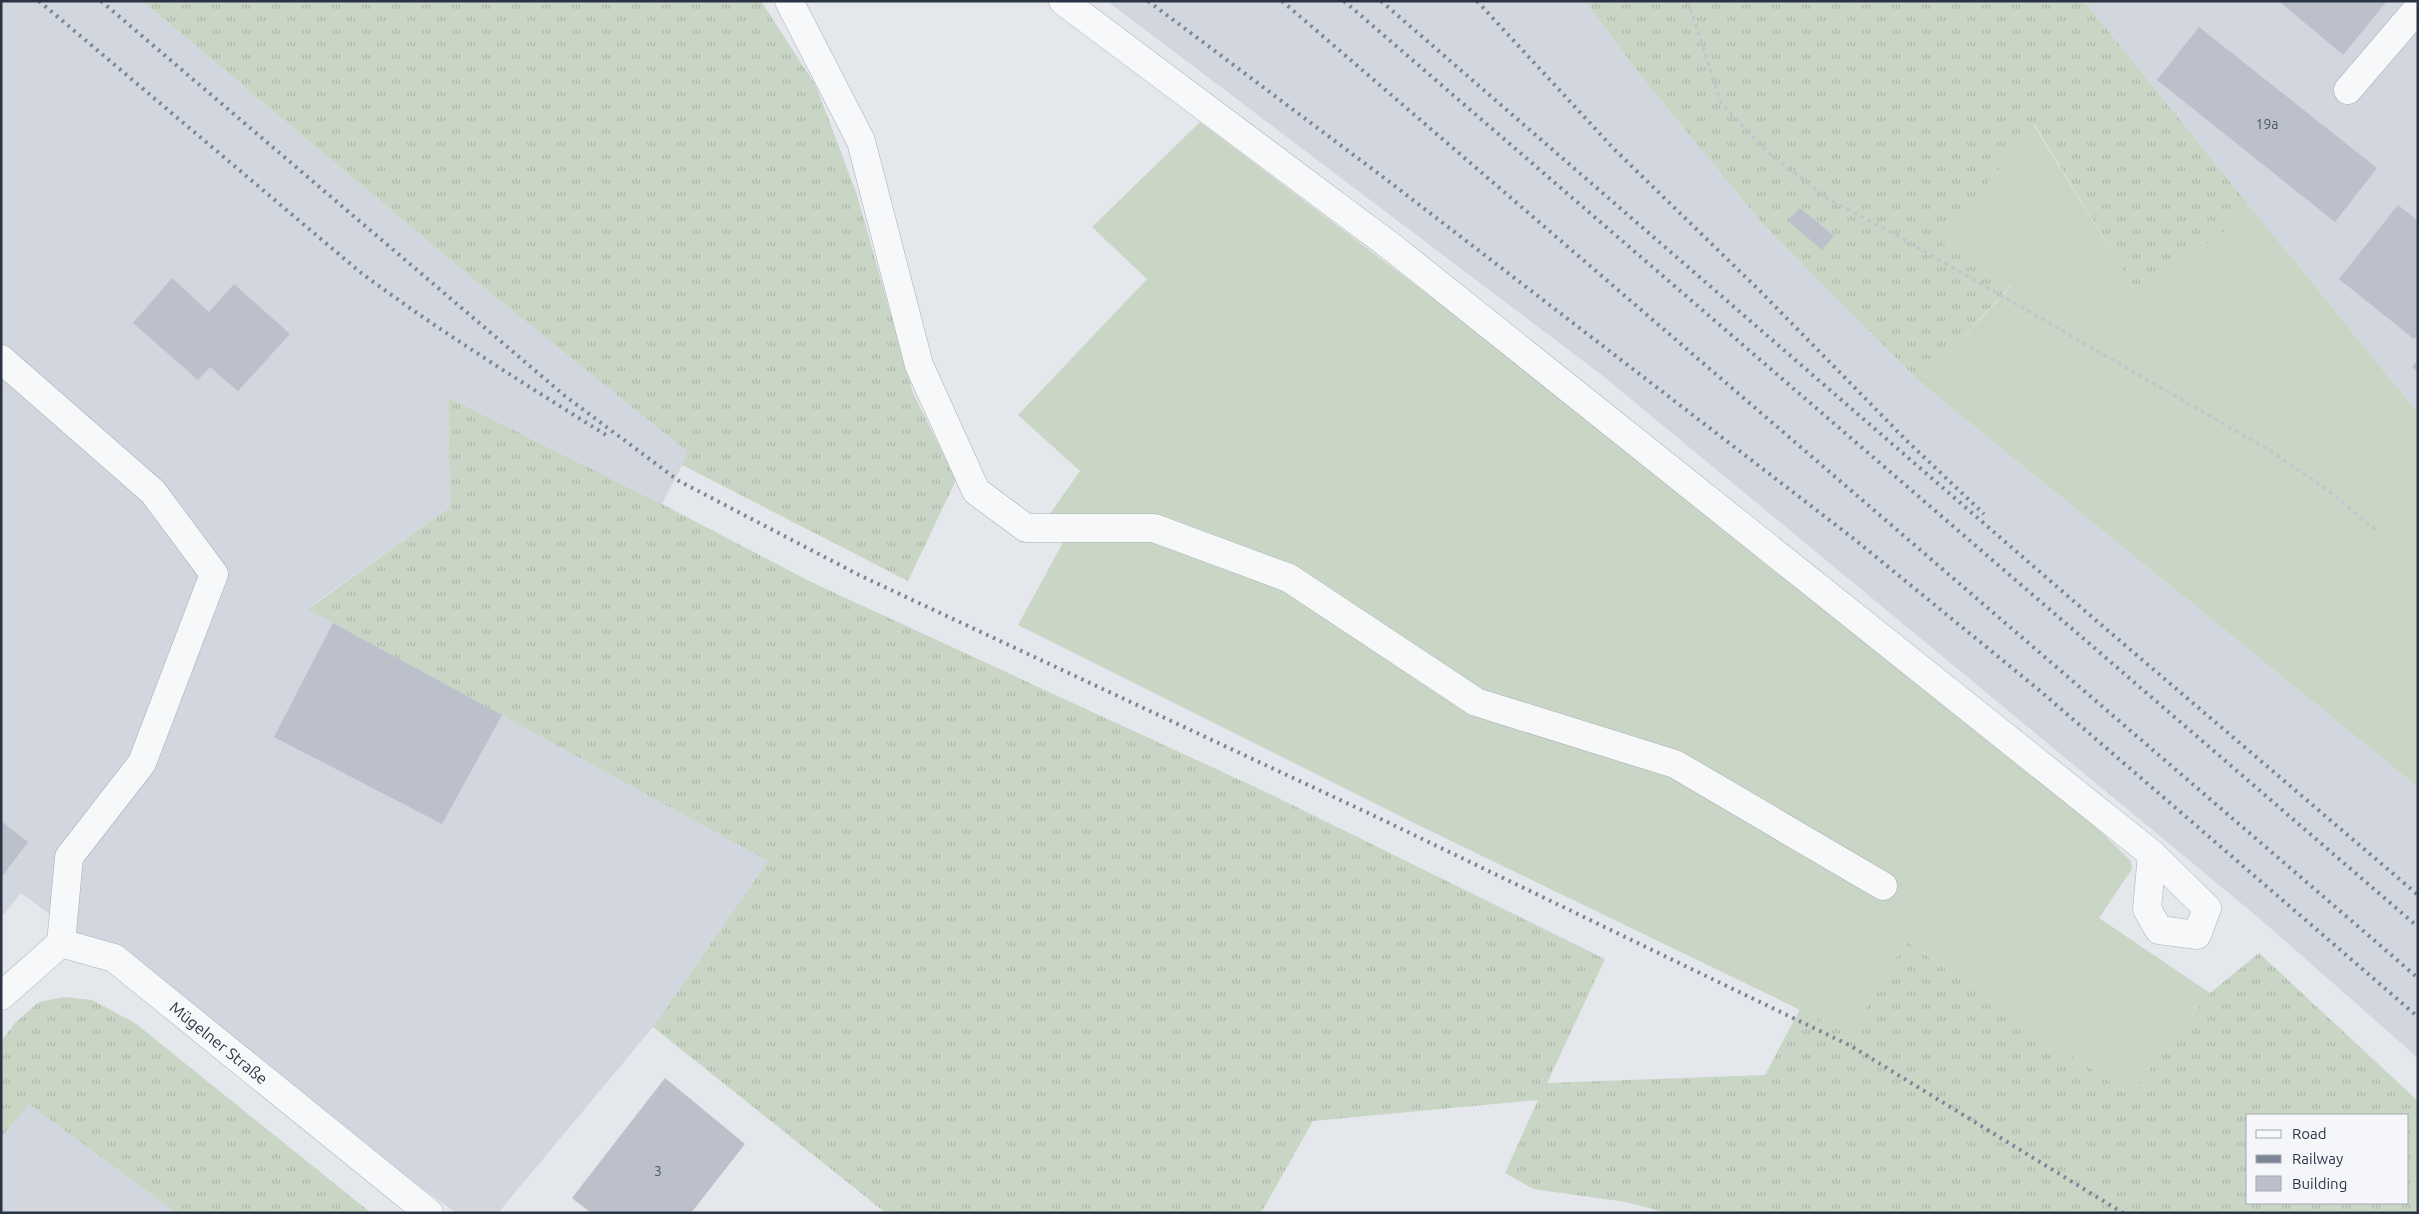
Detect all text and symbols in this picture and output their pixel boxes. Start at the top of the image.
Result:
house number: 19a [2256,116,2279,132]
street label: Mügelner Straße [166,998,271,1088]
legend [2246,1114,2409,1204]
text: Road [2292,1125,2327,1142]
text: Railway [2292,1150,2343,1167]
house number: 3 [654,1163,662,1179]
text: Building [2292,1175,2347,1192]

